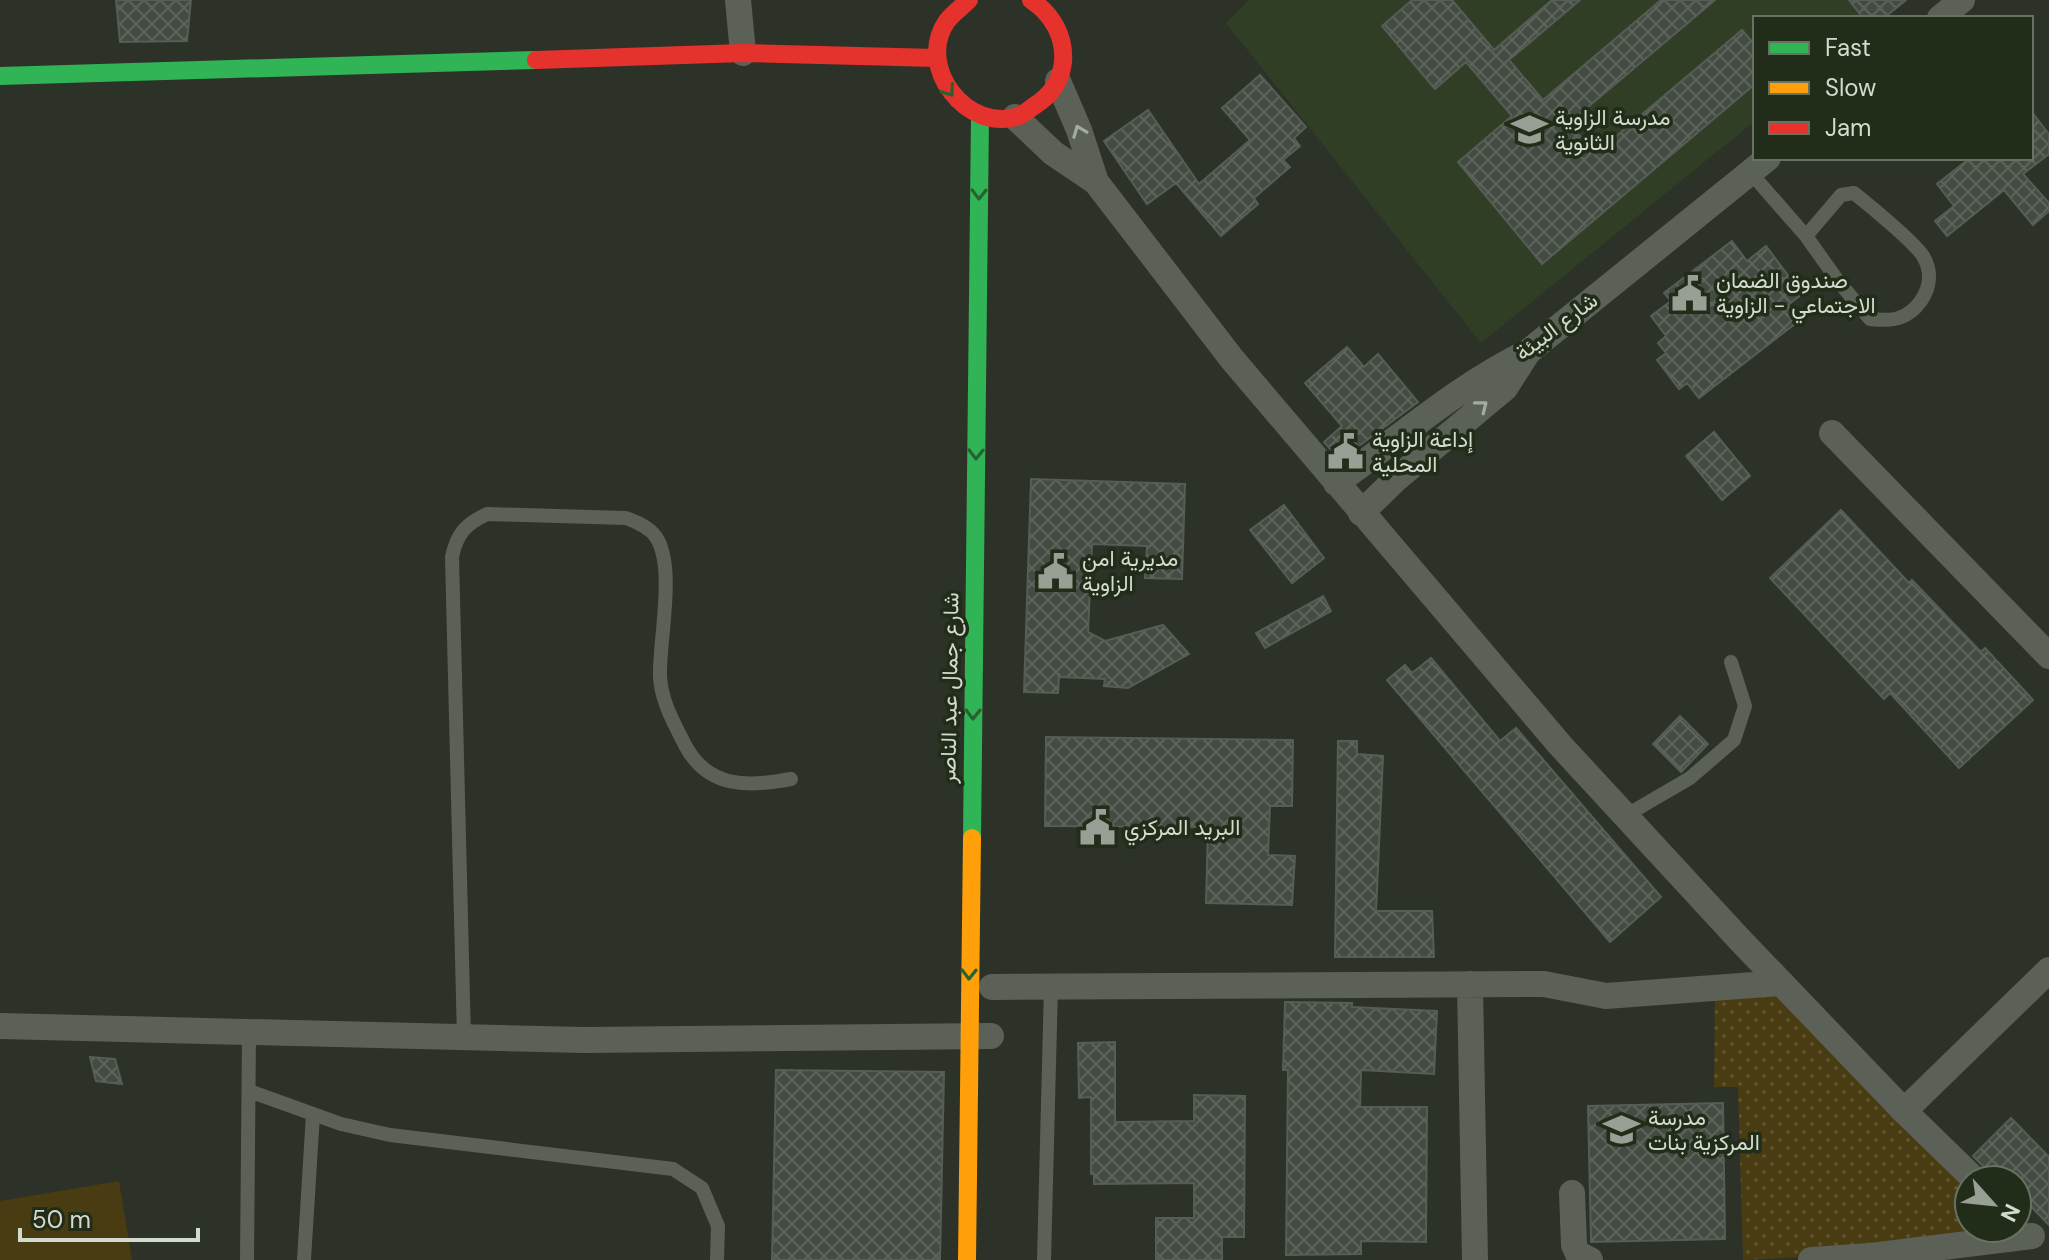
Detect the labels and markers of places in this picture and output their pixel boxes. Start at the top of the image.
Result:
place label: مدرسة الزاوية الثانوية [1555,103,1670,157]
school or university icon: مدرسة الزاوية الثانوية [1510,111,1548,149]
place label: صندوق الضمان الاجتماعي - الزاوية [1716,266,1876,324]
public building icon: صندوق الضمان الاجتماعي - الزاوية [1671,274,1709,312]
place label: إداعة الزاوية المحلية [1372,425,1473,479]
public building icon: إداعة الزاوية المحلية [1327,433,1365,471]
place label: مديرية امن الزاوية [1082,544,1178,598]
public building icon: مديرية امن الزاوية [1037,552,1075,590]
public building icon: البريد المركزي [1079,808,1117,846]
place label: البريد المركزي [1124,813,1240,846]
place label: مدرسة المركزية بنات [1648,1103,1760,1157]
school or university icon: مدرسة المركزية بنات [1603,1111,1641,1149]

